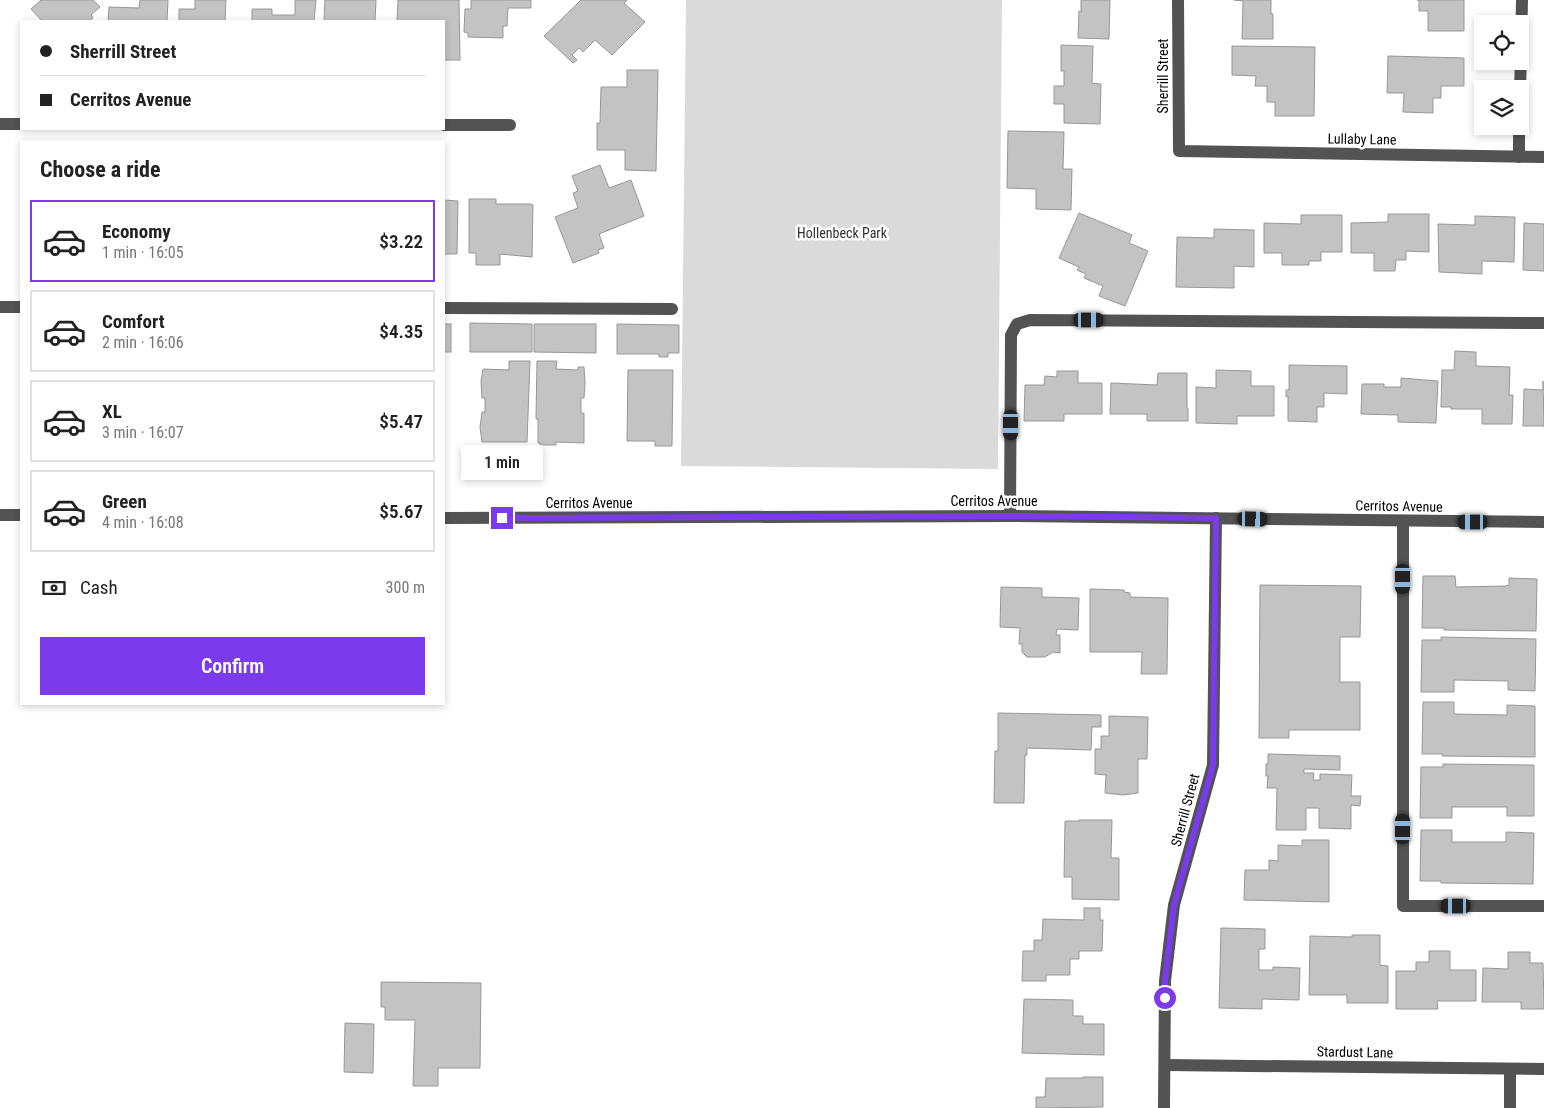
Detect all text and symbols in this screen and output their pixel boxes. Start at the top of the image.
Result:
map controls [1474,15,1529,135]
button: locate [1474,15,1529,70]
street label: Sherrill Street [1155,39,1171,113]
text: Sherrill Street [70,40,176,63]
button: layers [1474,80,1529,135]
text: Cerritos Avenue [70,88,191,111]
street label: Lullaby Lane [1327,130,1397,148]
text: Choose a ride [40,157,161,182]
icon: car [42,219,87,264]
text: Economy [102,220,171,243]
park label: Hollenbeck Park [797,225,888,241]
text: $3.22 [379,230,423,253]
text: 1 min · 16:05 [102,243,184,262]
icon: car [42,309,87,354]
text: Comfort [102,310,165,333]
car [1074,313,1104,328]
text: $4.35 [379,320,423,343]
text: 2 min · 16:06 [102,333,184,352]
icon: car [42,399,87,444]
text: XL [102,400,122,423]
text: $5.47 [379,410,423,433]
car [1003,410,1018,440]
text: 3 min · 16:07 [102,423,184,442]
callout: 1 min [461,446,543,480]
text: 1 min [484,453,520,472]
icon: car [42,489,87,534]
text: Green [102,490,147,513]
street label: Cerritos Avenue [950,493,1038,509]
street label: Cerritos Avenue [545,495,633,511]
street label: Cerritos Avenue [1355,497,1443,515]
text: $5.67 [379,500,423,523]
route end [491,507,513,529]
car [1237,511,1268,527]
text: 4 min · 16:08 [102,513,184,532]
car [1458,515,1488,530]
car [1395,564,1410,594]
icon: cash [40,574,68,602]
text: Cash [80,576,118,599]
text: 300 m [386,578,425,597]
button: Confirm [40,637,425,695]
street label: Sherrill Street [1168,772,1202,848]
car [1395,814,1410,844]
car [1441,899,1471,914]
route start [1154,987,1176,1009]
street label: Stardust Lane [1317,1043,1394,1061]

